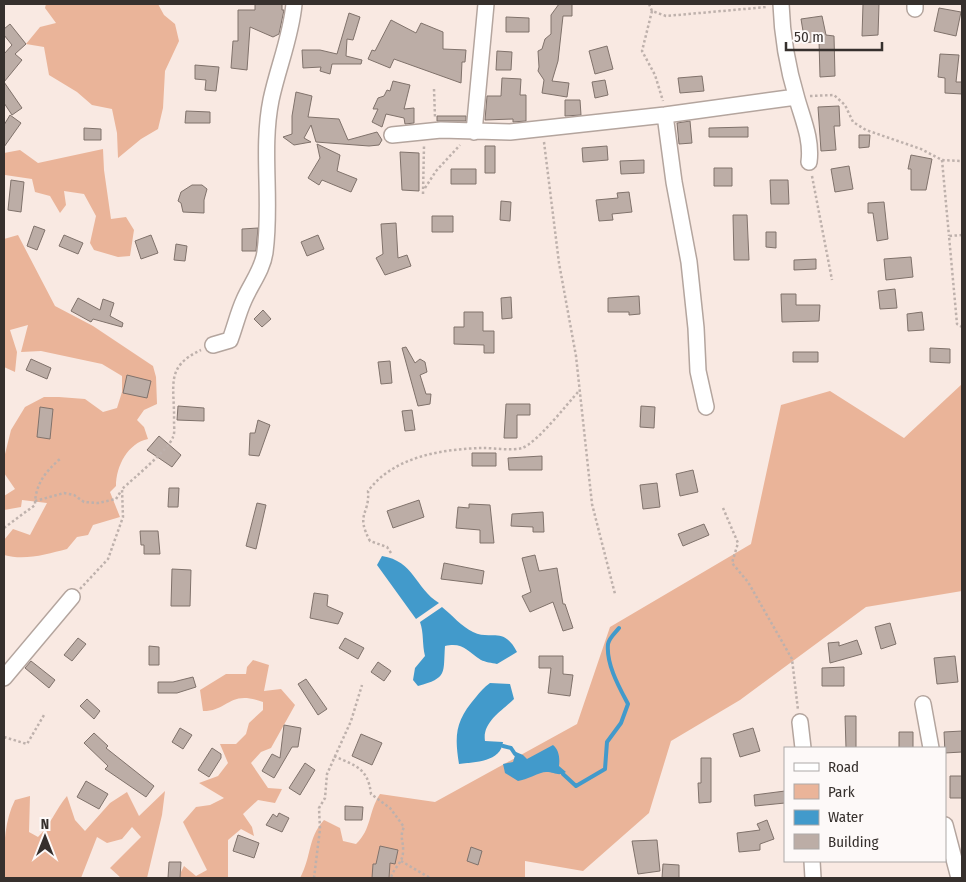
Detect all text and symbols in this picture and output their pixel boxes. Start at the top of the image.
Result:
scale bar [786,20,882,52]
text: 50 m [794,28,824,46]
legend [784,747,946,862]
text: Road [828,758,859,776]
text: Park [828,783,855,801]
text: Water [828,808,864,826]
north arrow [20,812,70,862]
text: N [41,816,49,833]
text: Building [828,833,879,851]

